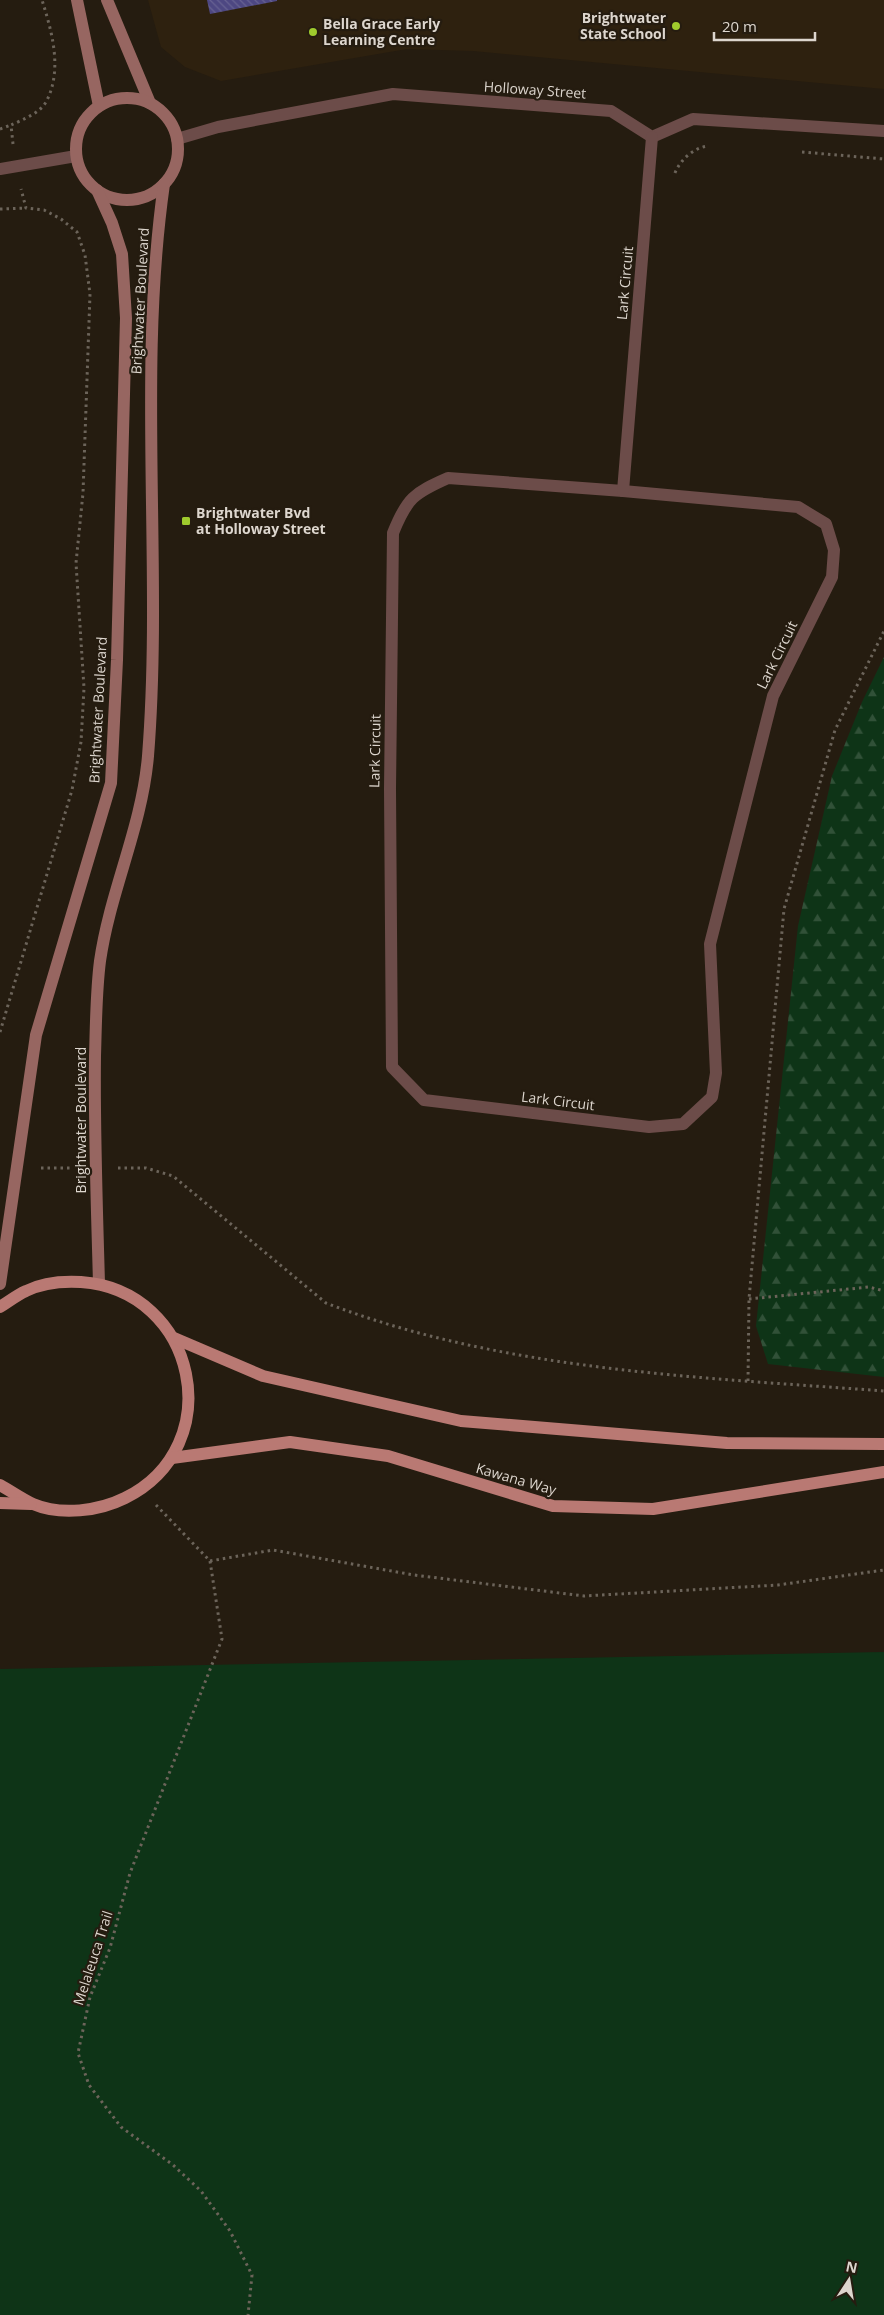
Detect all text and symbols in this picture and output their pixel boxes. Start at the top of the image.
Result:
place label: Brightwater State School [580,8,667,43]
scale bar [714,10,815,42]
place label: Bella Grace Early Learning Centre [323,14,440,49]
text: 20 m [722,16,757,36]
marker: Brightwater State School [670,20,682,32]
marker: Bella Grace Early Learning Centre [307,26,319,38]
street label: Holloway Street [483,76,587,103]
street label: Brightwater Boulevard [126,227,153,375]
street label: Lark Circuit [612,245,637,320]
place label: Brightwater Bvd at Holloway Street [196,503,326,538]
marker: Brightwater Bvd at Holloway Street [180,515,192,527]
street label: Lark Circuit [752,617,801,692]
street label: Brightwater Boulevard [84,636,111,784]
street label: Lark Circuit [364,714,385,788]
street label: Brightwater Boulevard [71,1047,90,1193]
street label: Lark Circuit [520,1087,596,1114]
street label: Kawana Way [474,1458,559,1499]
street label: Melaleuca Trail [68,1908,117,2007]
north arrow [824,2255,874,2305]
text: N [844,2256,859,2277]

